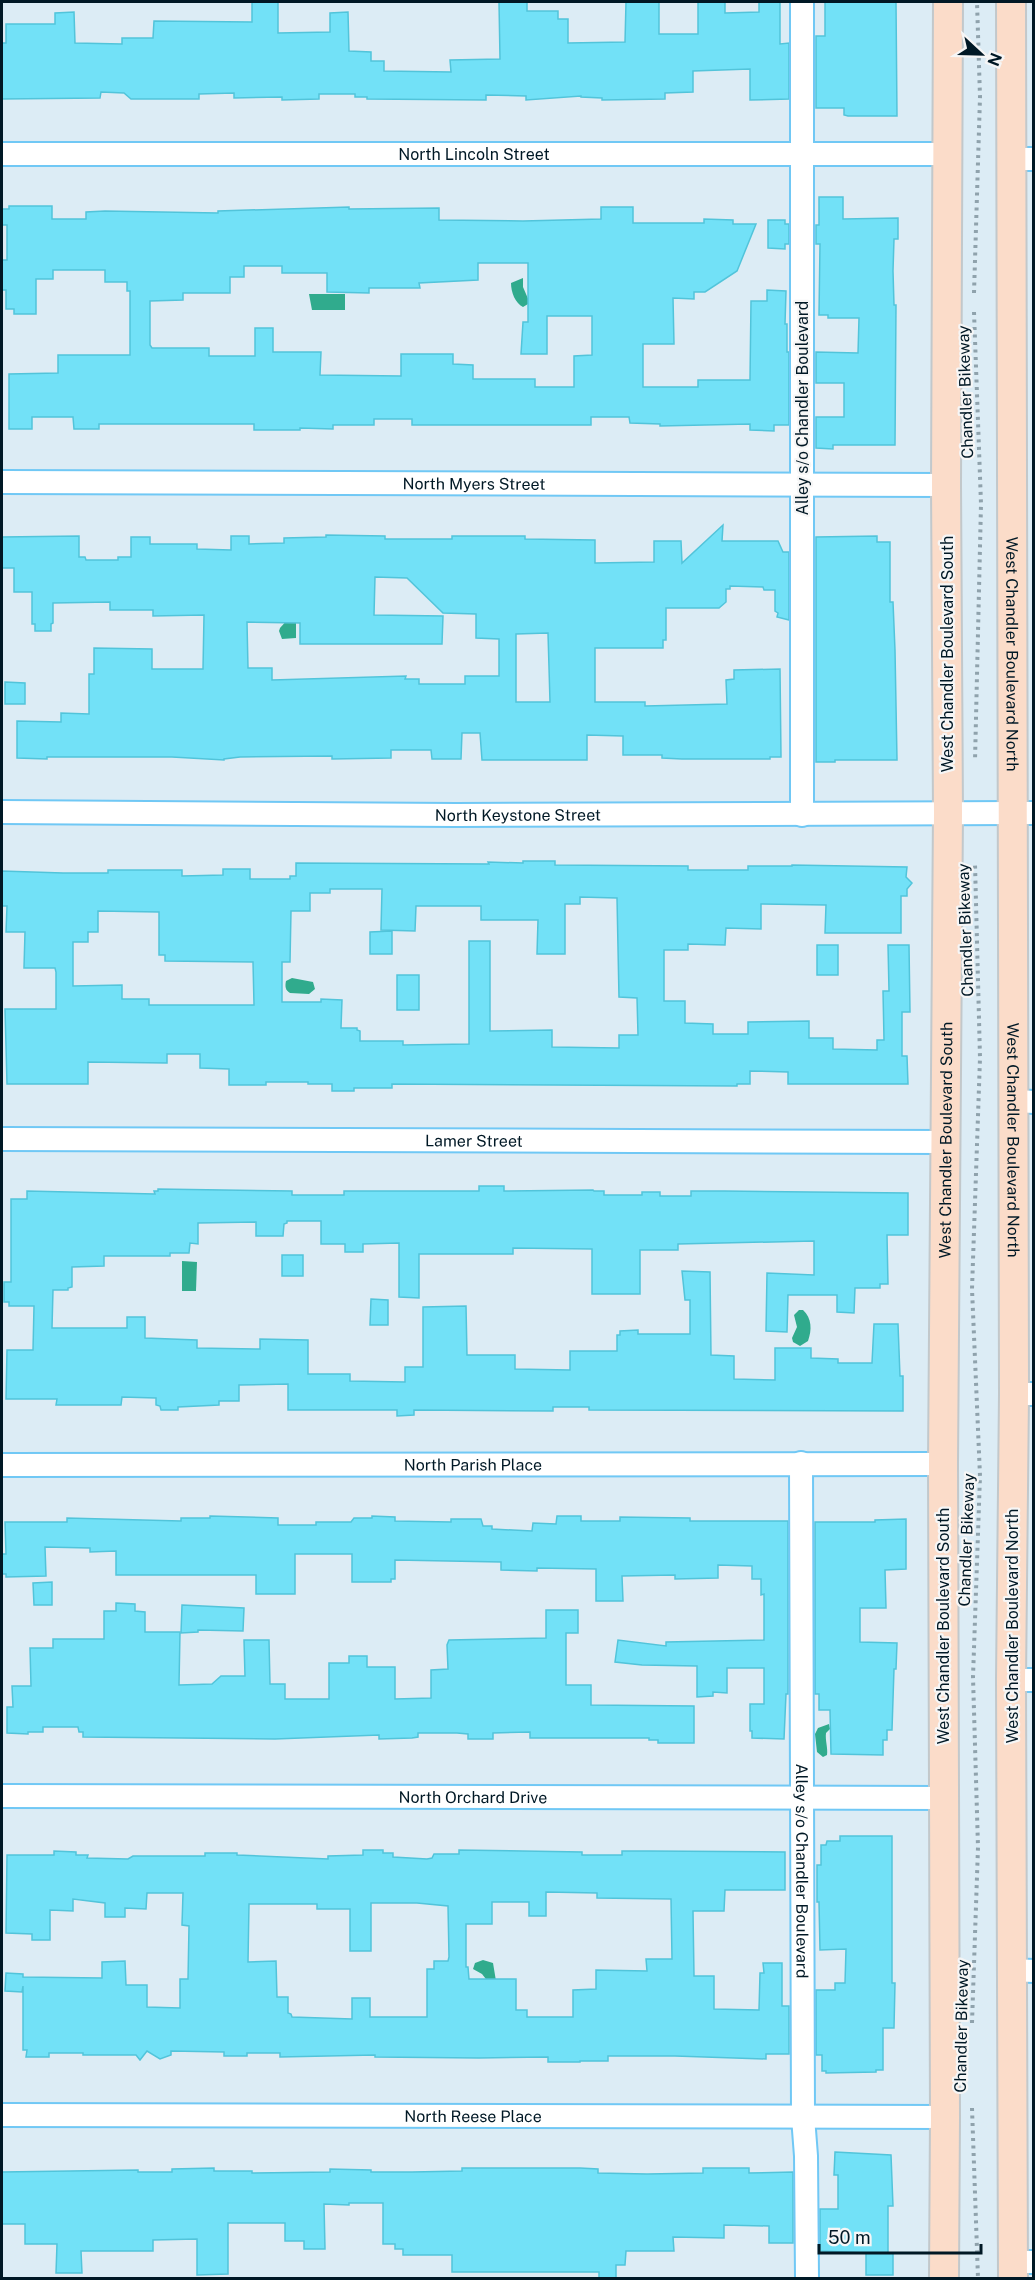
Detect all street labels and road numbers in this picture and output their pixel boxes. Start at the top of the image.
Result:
street label: North Lincoln Street [398,145,550,164]
street label: Alley s/o Chandler Boulevard [793,301,812,515]
street label: Chandler Bikeway [954,325,977,459]
street label: North Myers Street [402,474,546,494]
street label: West Chandler Boulevard South [938,536,957,772]
street label: West Chandler Boulevard North [1002,537,1022,771]
street label: North Keystone Street [435,805,601,825]
street label: Chandler Bikeway [954,863,977,997]
street label: West Chandler Boulevard South [936,1022,956,1258]
street label: West Chandler Boulevard North [1003,1023,1023,1257]
street label: Lamer Street [425,1131,523,1151]
street label: North Parish Place [404,1455,542,1475]
street label: Chandler Bikeway [955,1473,978,1607]
street label: West Chandler Boulevard South [934,1508,953,1744]
street label: West Chandler Boulevard North [1003,1509,1022,1743]
street label: Alley s/o Chandler Boulevard [792,1763,812,1979]
street label: North Orchard Drive [399,1788,547,1807]
street label: Chandler Bikeway [951,1959,972,2093]
street label: North Reese Place [404,2107,542,2126]

